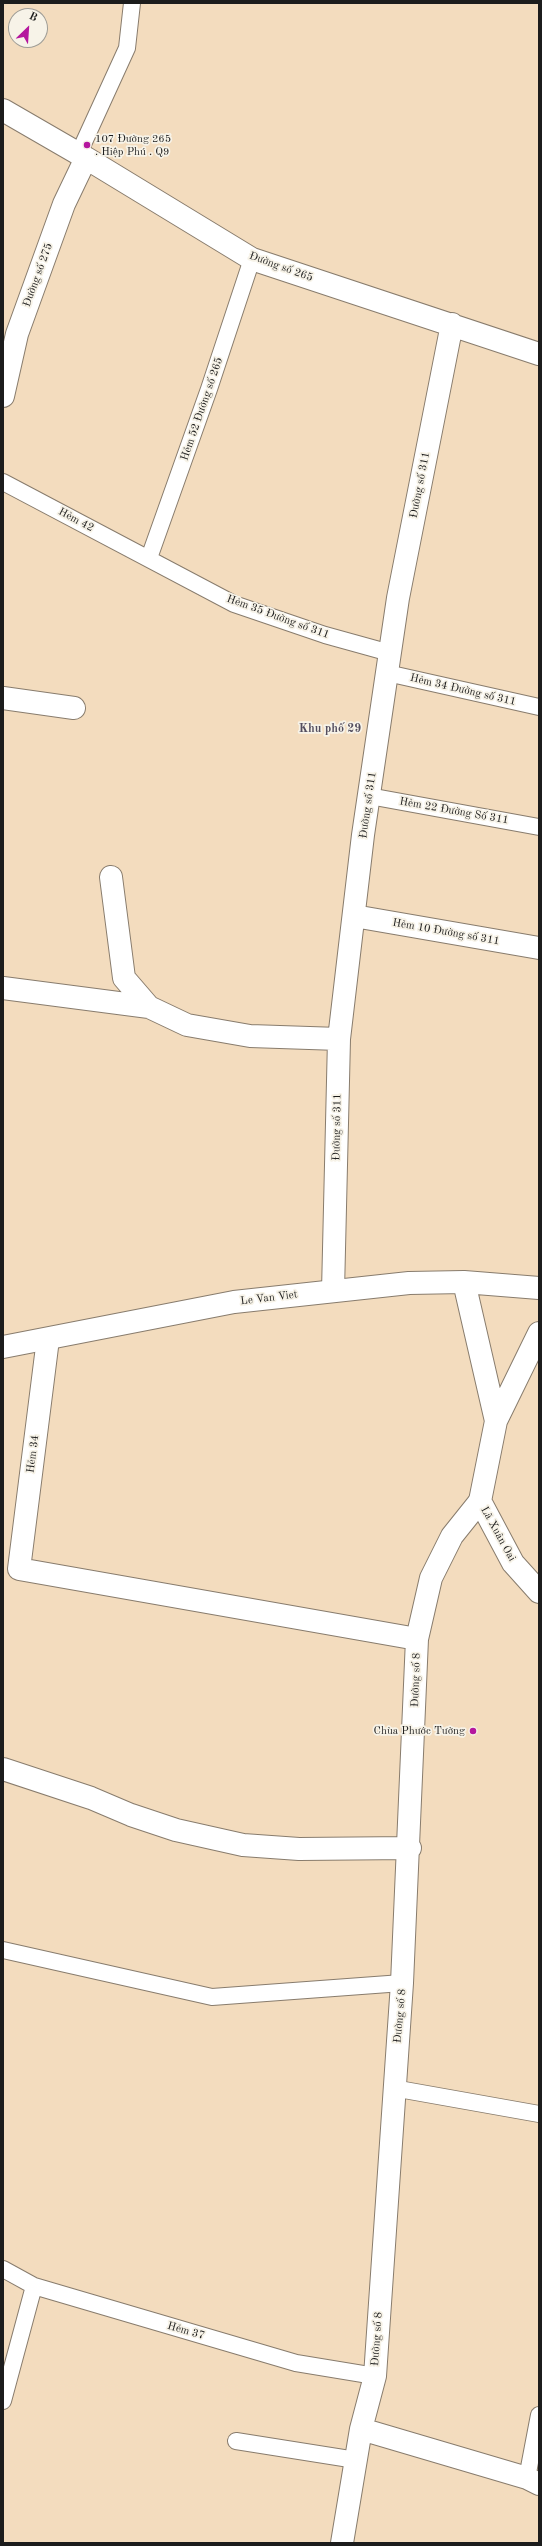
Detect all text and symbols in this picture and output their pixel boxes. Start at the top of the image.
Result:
north arrow [8,8,48,48]
text: B [27,11,39,24]
place label: 107 Đường 265 . Hiệp Phú . Q9 [95,132,171,158]
marker: 107 Đường 265 . Hiệp Phú . Q9 [82,140,92,150]
street label: Đường số 275 [20,241,56,309]
street label: Đường số 265 [247,249,315,285]
street label: Hẻm 52 Đường số 265 [178,356,226,462]
street label: Đường số 311 [407,451,433,519]
street label: Hẻm 42 [56,505,96,535]
street label: Hẻm 35 Đường số 311 [225,592,331,642]
street label: Hẻm 34 Đường số 311 [409,671,517,709]
district label: Khu phố 29 [299,722,361,736]
street label: Đường số 311 [357,771,379,839]
street label: Hẻm 22 Đường Số 311 [398,795,510,827]
street label: Hẻm 10 Đường số 311 [391,916,501,948]
street label: Đường số 311 [330,1093,344,1161]
street label: Le Van Viet [240,1288,298,1308]
street label: Hẻm 34 [24,1434,42,1474]
street label: Lã Xuân Oai [478,1504,518,1564]
street label: Đường số 8 [408,1653,424,1707]
place label: Chùa Phước Tường [374,1724,465,1738]
marker: Chùa Phước Tường [468,1726,478,1736]
street label: Đường số 8 [391,1988,409,2044]
street label: Đường số 8 [369,2311,385,2367]
street label: Hẻm 37 [166,2319,206,2343]

